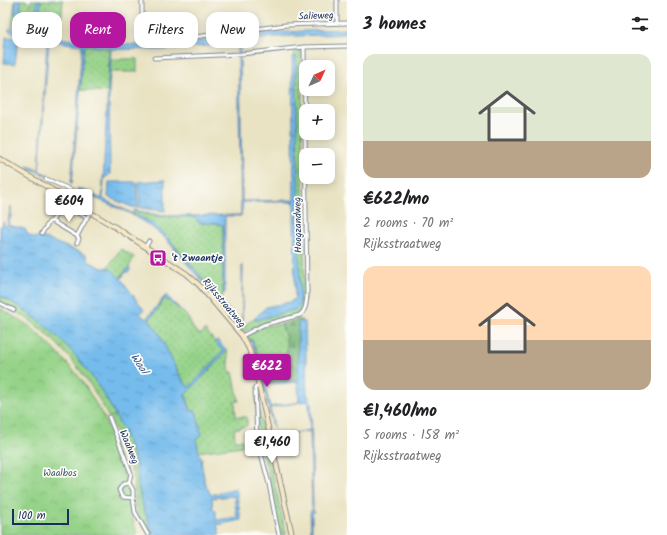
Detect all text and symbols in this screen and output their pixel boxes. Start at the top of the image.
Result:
street label: Salieweg [298,7,334,25]
text: 3 homes [363,11,426,38]
chip: Buy [12,12,62,48]
chip: Rent [70,12,126,48]
chip: Filters [134,12,198,48]
chip: New [206,12,259,48]
icon: filters [629,13,651,35]
north arrow [299,60,335,96]
map controls [299,60,335,184]
icon: home [471,80,543,152]
button: + [299,104,335,140]
button: − [299,148,335,184]
text: €622/mo [363,186,429,213]
pin: €604 [45,189,93,223]
text: €604 [54,191,84,212]
street label: Hoogzandweg [290,197,306,253]
text: 2 rooms · 70 m² [363,213,453,234]
text: Rijksstraatweg [363,234,442,255]
bus stop icon: 't Zwaantje [148,248,168,268]
place label: 't Zwaantje [171,250,223,266]
street label: Rijksstraatweg [198,275,250,331]
icon: home [471,292,543,364]
water label: Waal [126,350,154,380]
pin: €622 [243,354,291,388]
text: €622 [252,356,282,377]
text: €1,460/mo [363,398,437,425]
text: 5 rooms · 158 m² [363,425,459,446]
street label: Waalweg [115,427,143,467]
pin: €1,460 [239,430,305,464]
text: €1,460 [254,432,290,453]
text: Rijksstraatweg [363,446,442,467]
park label: Waalbos [43,465,78,481]
scale bar [12,507,69,526]
text: 100 m [18,507,46,525]

